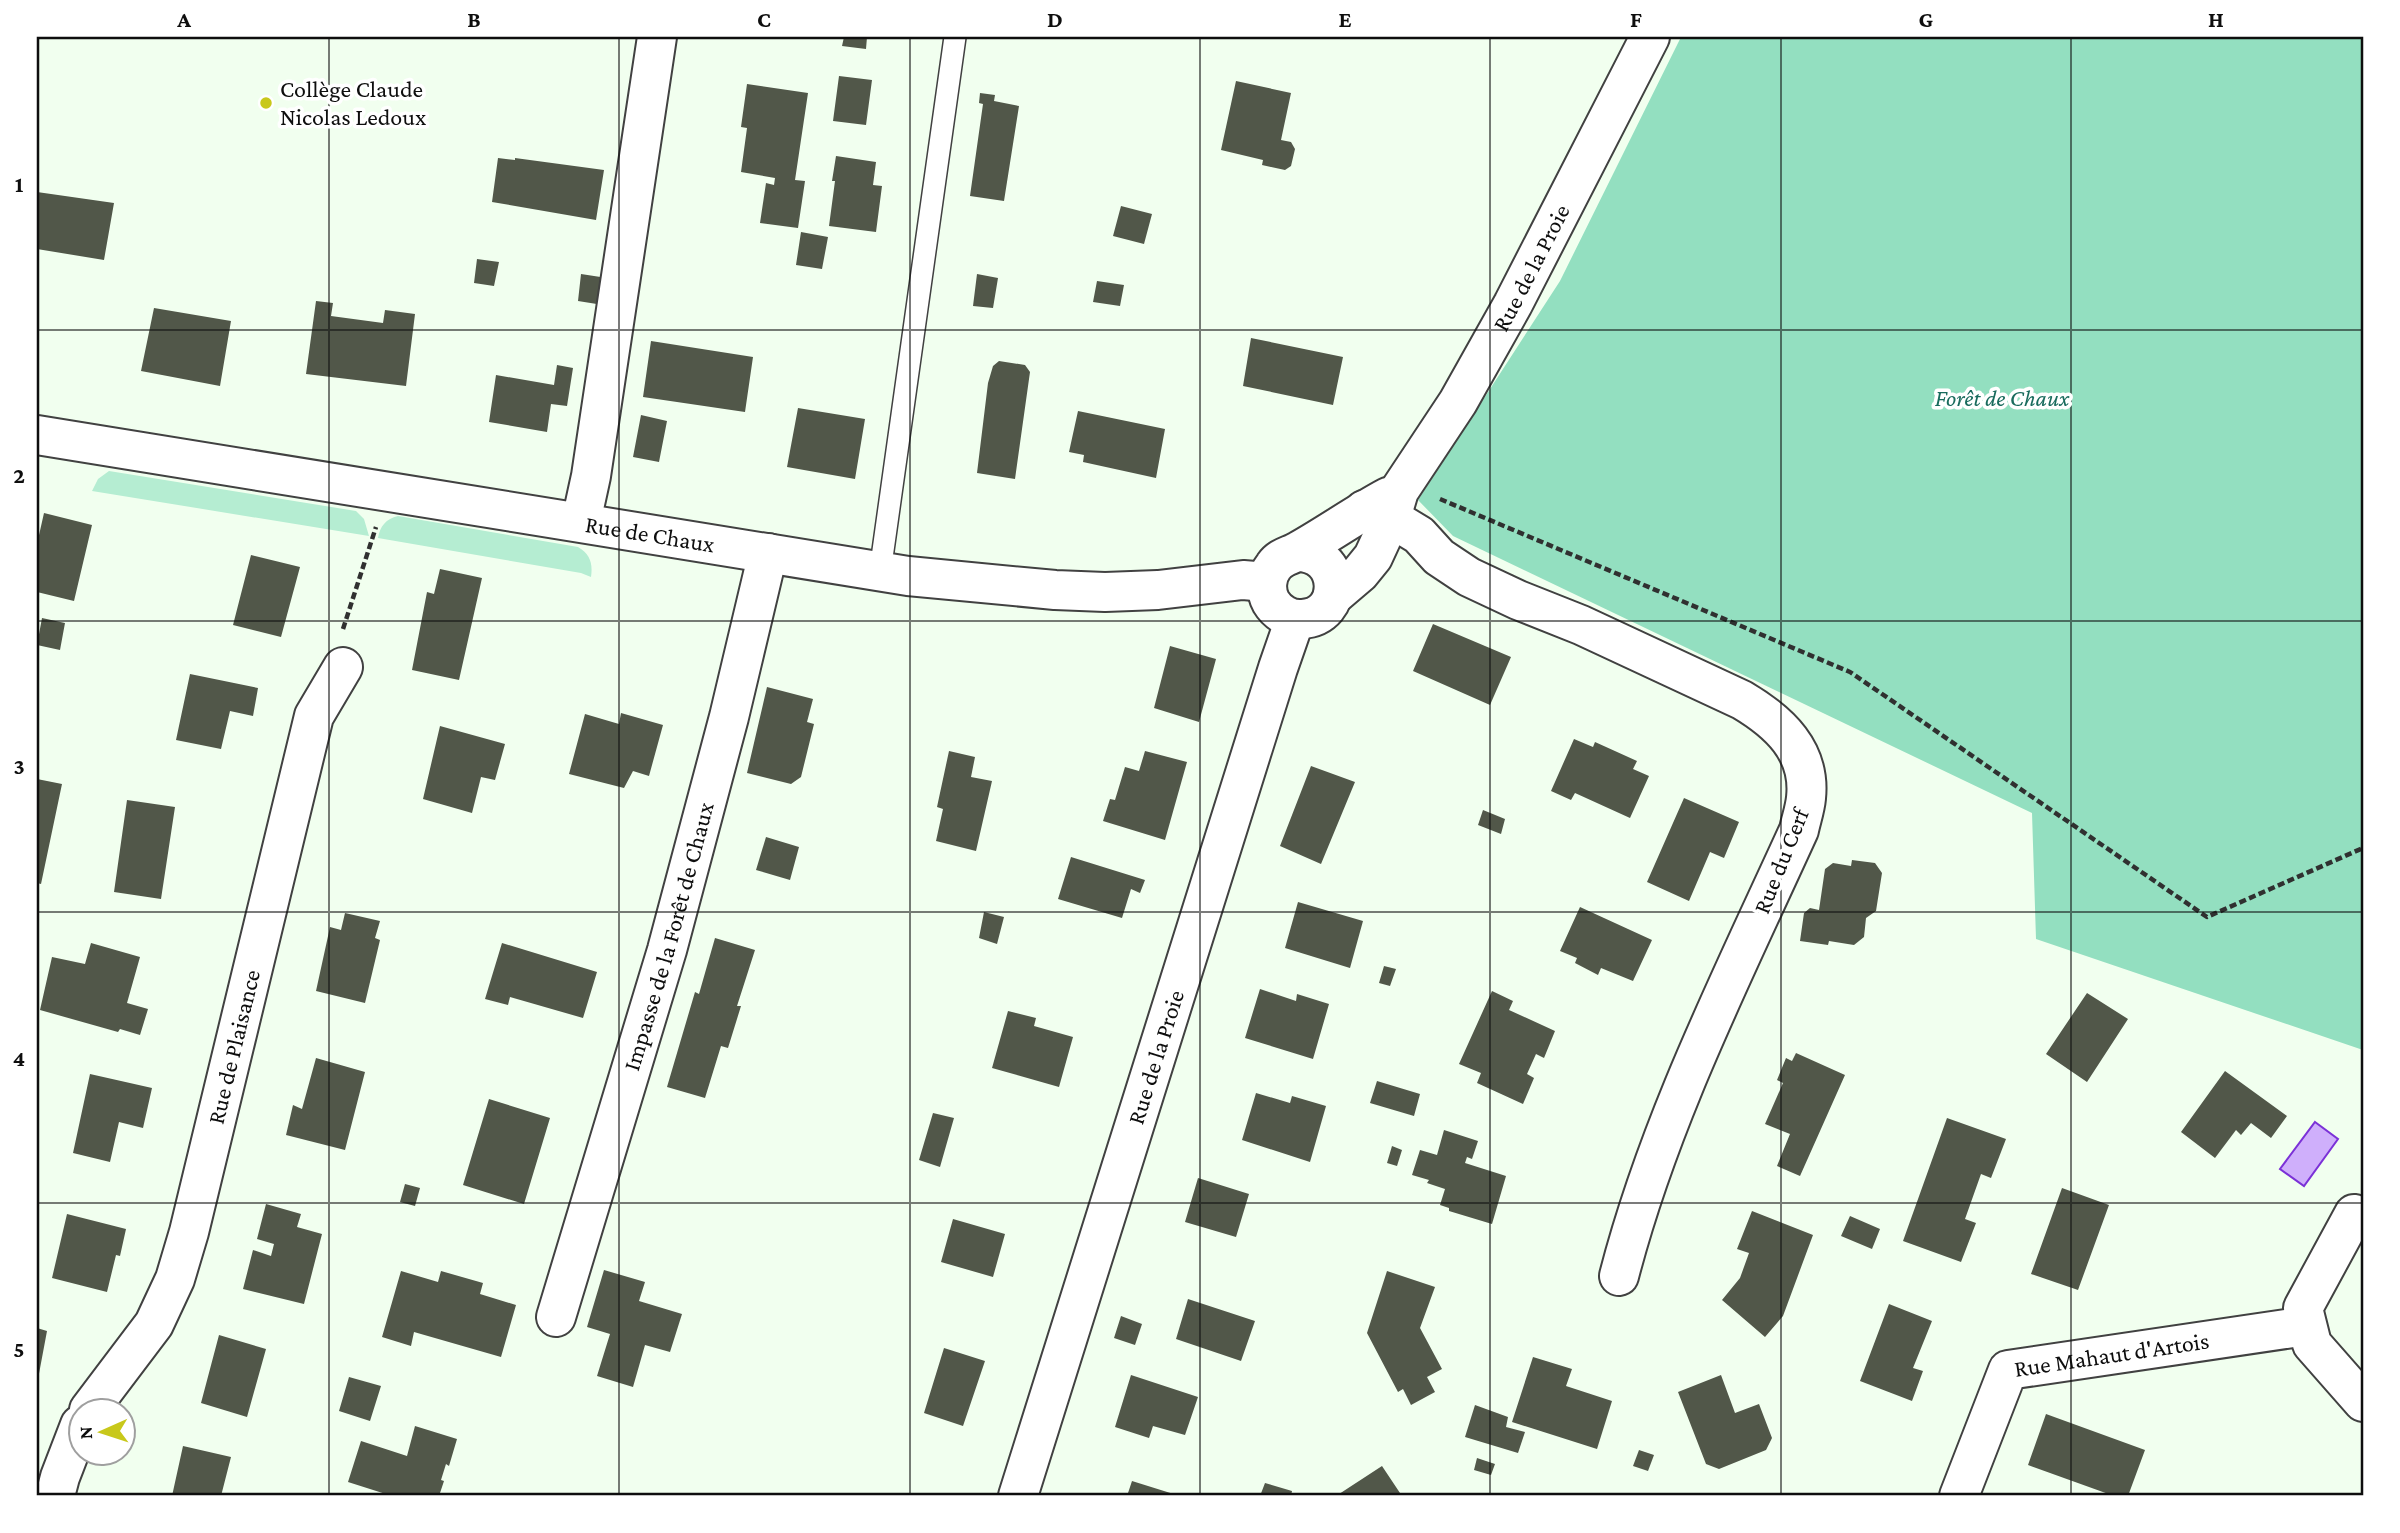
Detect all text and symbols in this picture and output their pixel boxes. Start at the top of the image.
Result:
text: A [176,6,191,32]
text: B [467,6,481,32]
text: C [757,6,771,32]
text: D [1047,6,1063,32]
text: E [1338,6,1352,32]
text: F [1630,6,1642,32]
text: G [1919,6,1934,32]
text: H [2208,6,2224,32]
place label: Collège Claude Nicolas Ledoux [280,75,426,130]
marker: Collège Claude Nicolas Ledoux [258,95,274,111]
text: 1 [15,171,24,197]
street label: Rue de la Proie [1487,200,1575,336]
park label: Forêt de Chaux [1935,384,2070,411]
text: 2 [13,462,25,488]
street label: Rue de Chaux [583,510,717,558]
text: 3 [13,753,25,779]
street label: Impasse de la Forêt de Chaux [617,799,719,1074]
street label: Rue du Cerf [1747,803,1815,917]
street label: Rue de Plaisance [202,967,265,1127]
street label: Rue de la Proie [1122,987,1189,1127]
text: 4 [13,1045,25,1071]
street label: Rue Mahaut d'Artois [2012,1326,2211,1382]
text: 5 [13,1336,25,1362]
north arrow [66,1396,136,1466]
text: N [75,1426,96,1440]

